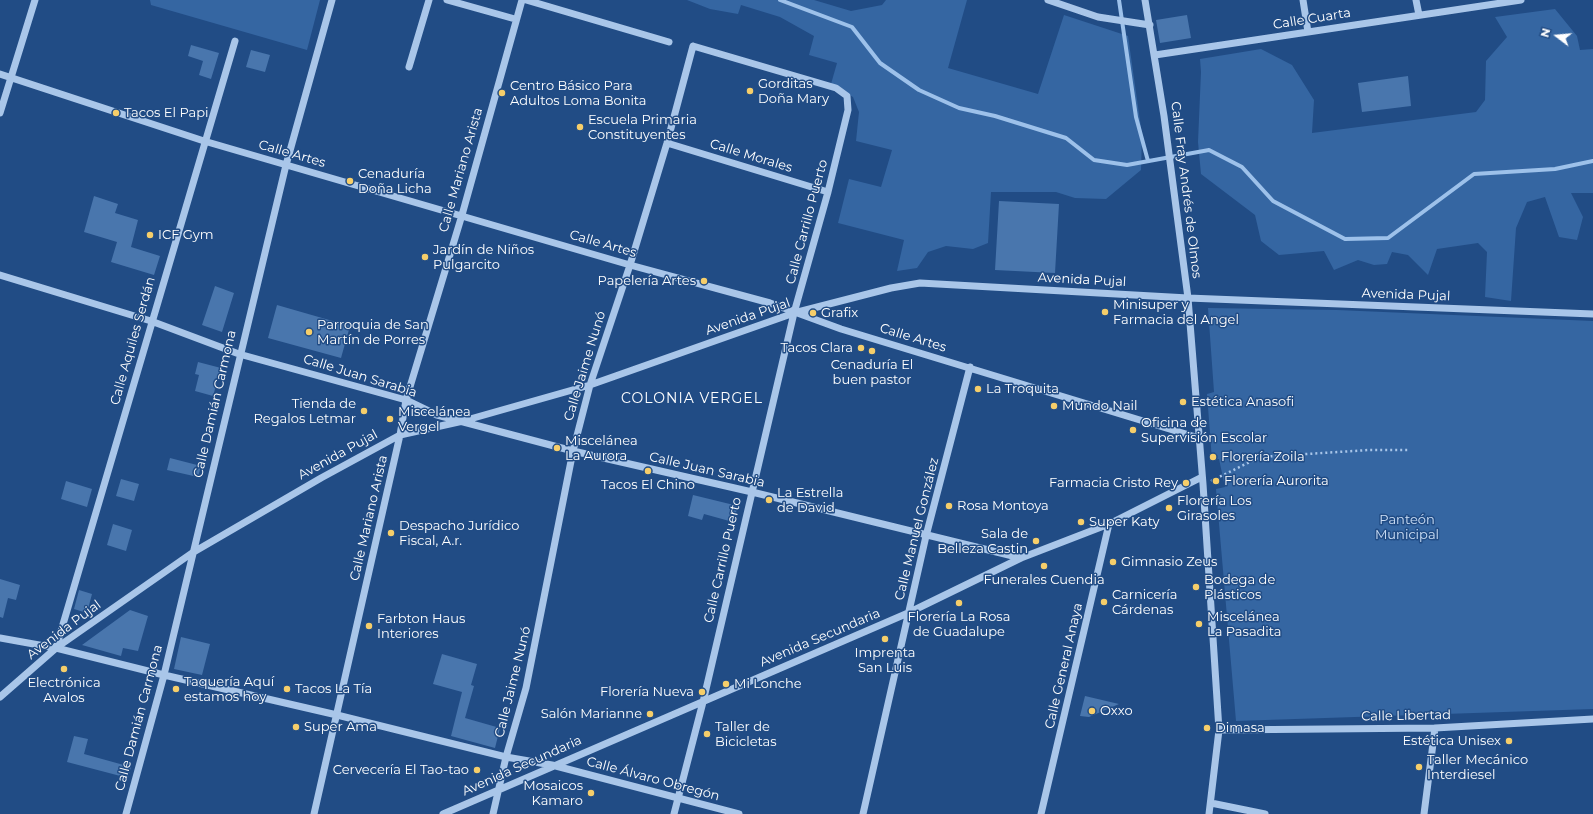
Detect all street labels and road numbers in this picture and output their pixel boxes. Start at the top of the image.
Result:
street label: Calle Cuarta [1272,5,1352,33]
street label: Calle Fray Andrés de Olmos [1167,101,1205,279]
street label: Calle Mariano Arista [436,106,486,234]
street label: Calle Morales [708,136,794,176]
street label: Calle Artes [257,137,327,171]
street label: Calle Carrillo Puerto [783,158,831,286]
street label: Calle Artes [568,227,638,261]
street label: Avenida Pujal [1037,270,1127,290]
street label: Calle Aquiles Serdán [107,275,159,407]
street label: Avenida Pujal [1361,286,1451,304]
street label: Avenida Pujal [704,295,792,339]
street label: Calle Jaime Nunó [561,309,609,423]
street label: Calle Artes [878,320,948,356]
street label: Calle Damián Carmona [190,329,240,479]
street label: Calle Juan Sarabia [301,351,419,401]
street label: Avenida Pujal [295,427,381,483]
street label: Calle Juan Sarabia [648,449,766,491]
street label: Calle Mariano Arista [347,454,391,582]
street label: Calle Manuel González [892,456,942,602]
street label: Calle Carrillo Puerto [701,496,745,624]
street label: Avenida Pujal [24,597,104,663]
street label: Calle General Anaya [1042,601,1086,731]
street label: Avenida Secundaria [757,606,883,670]
street label: Calle Jaime Nunó [492,625,534,739]
street label: Calle Damián Carmona [112,643,166,793]
street label: Calle Libertad [1361,707,1451,725]
street label: Avenida Secundaria [460,733,584,799]
street label: Calle Álvaro Obregón [585,754,721,804]

